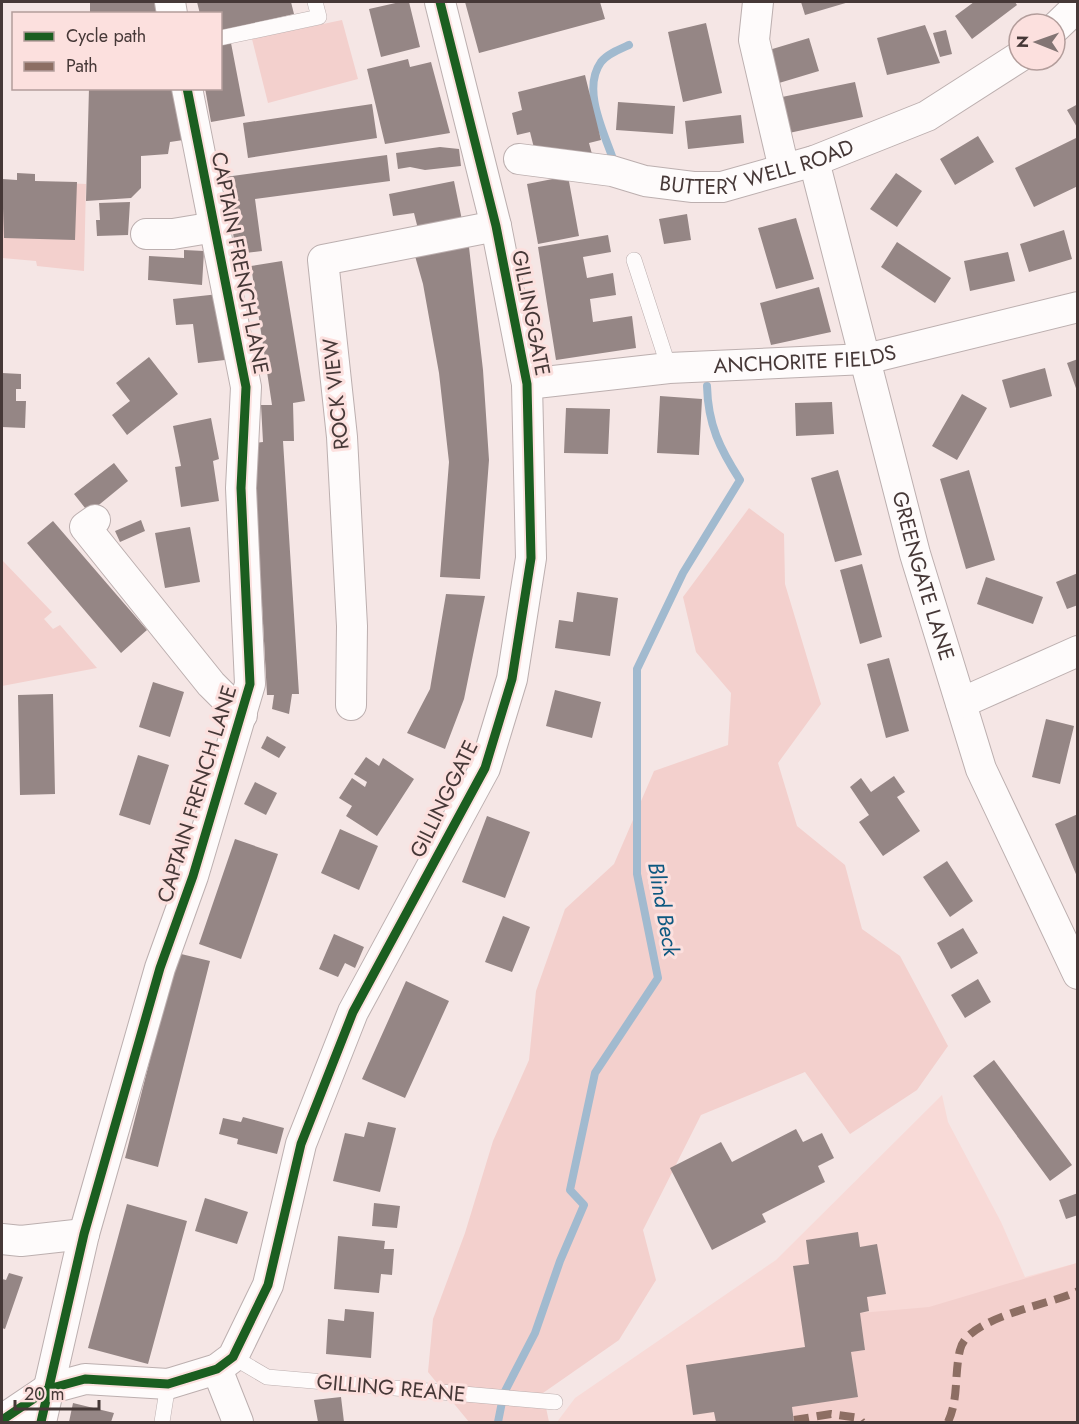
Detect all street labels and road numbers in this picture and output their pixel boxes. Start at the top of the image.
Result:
street label: BUTTERY WELL ROAD [658,132,858,202]
street label: CAPTAIN FRENCH LANE [204,149,276,377]
street label: GILLINGGATE [504,248,558,378]
street label: ROCK VIEW [315,336,357,451]
street label: ANCHORITE FIELDS [713,337,899,381]
street label: GREENGATE LANE [884,488,962,664]
street label: CAPTAIN FRENCH LANE [150,682,244,906]
street label: GILLINGGATE [403,735,485,863]
street label: GILLING REANE [315,1367,467,1409]

